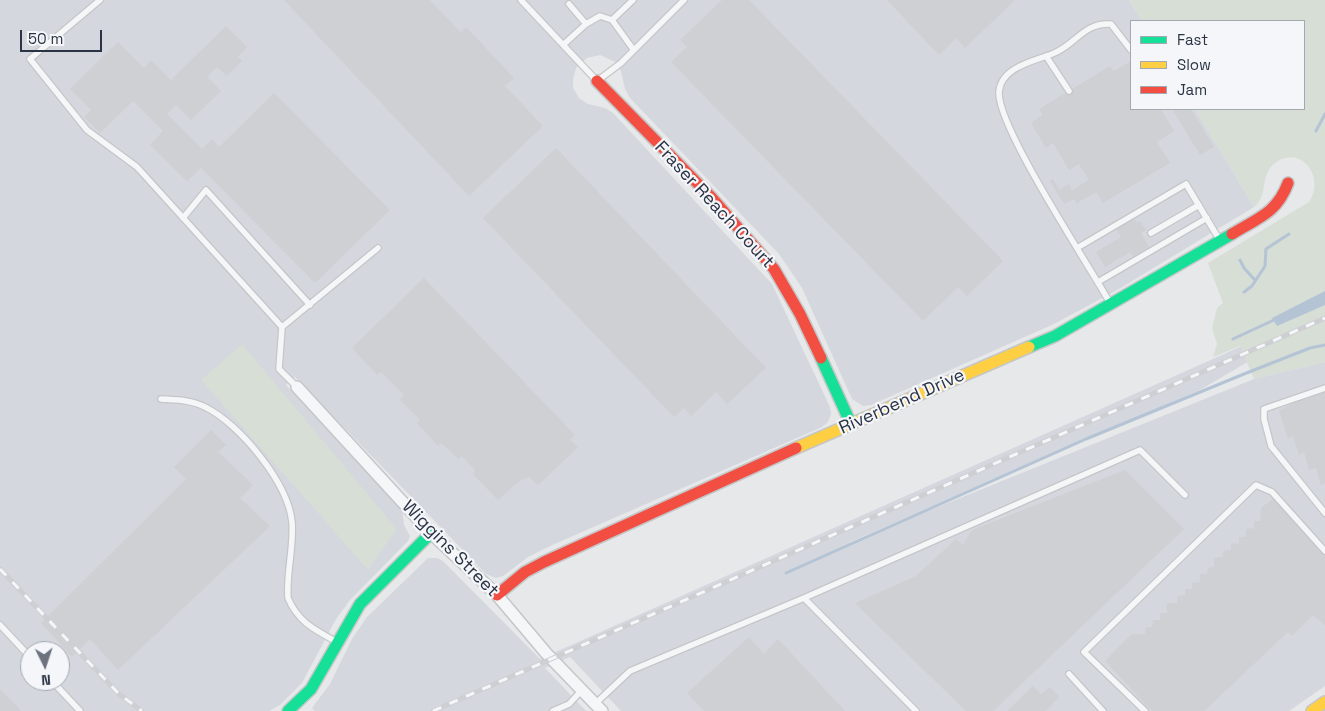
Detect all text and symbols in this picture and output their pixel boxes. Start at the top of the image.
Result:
scale bar [22,20,105,52]
legend [1130,20,1305,110]
text: 50 m [28,29,63,48]
text: Fast [1177,30,1208,49]
text: Slow [1177,55,1211,74]
text: Jam [1177,80,1207,99]
street label: Fraser Reach Court [650,137,778,273]
street label: Riverbend Drive [836,365,968,439]
street label: Wiggins Street [397,496,503,602]
north arrow [20,641,70,691]
text: N [41,671,51,689]

